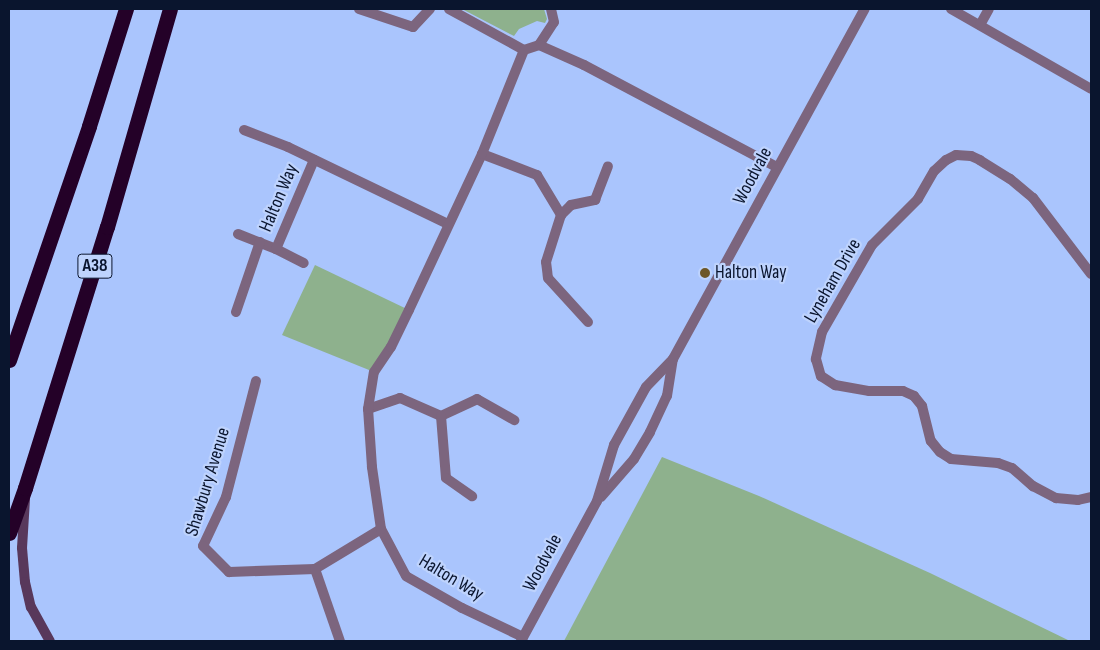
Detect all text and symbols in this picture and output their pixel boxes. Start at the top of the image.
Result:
street label: Woodvale [729,144,777,208]
street label: Halton Way [255,161,303,235]
street label: Lyneham Drive [800,235,866,327]
road number: A38 [76,250,114,282]
place label: Halton Way [715,262,787,284]
marker: Halton Way [699,267,711,279]
street label: Shawbury Avenue [181,425,235,539]
street label: Woodvale [519,531,567,595]
street label: Halton Way [414,550,488,606]

